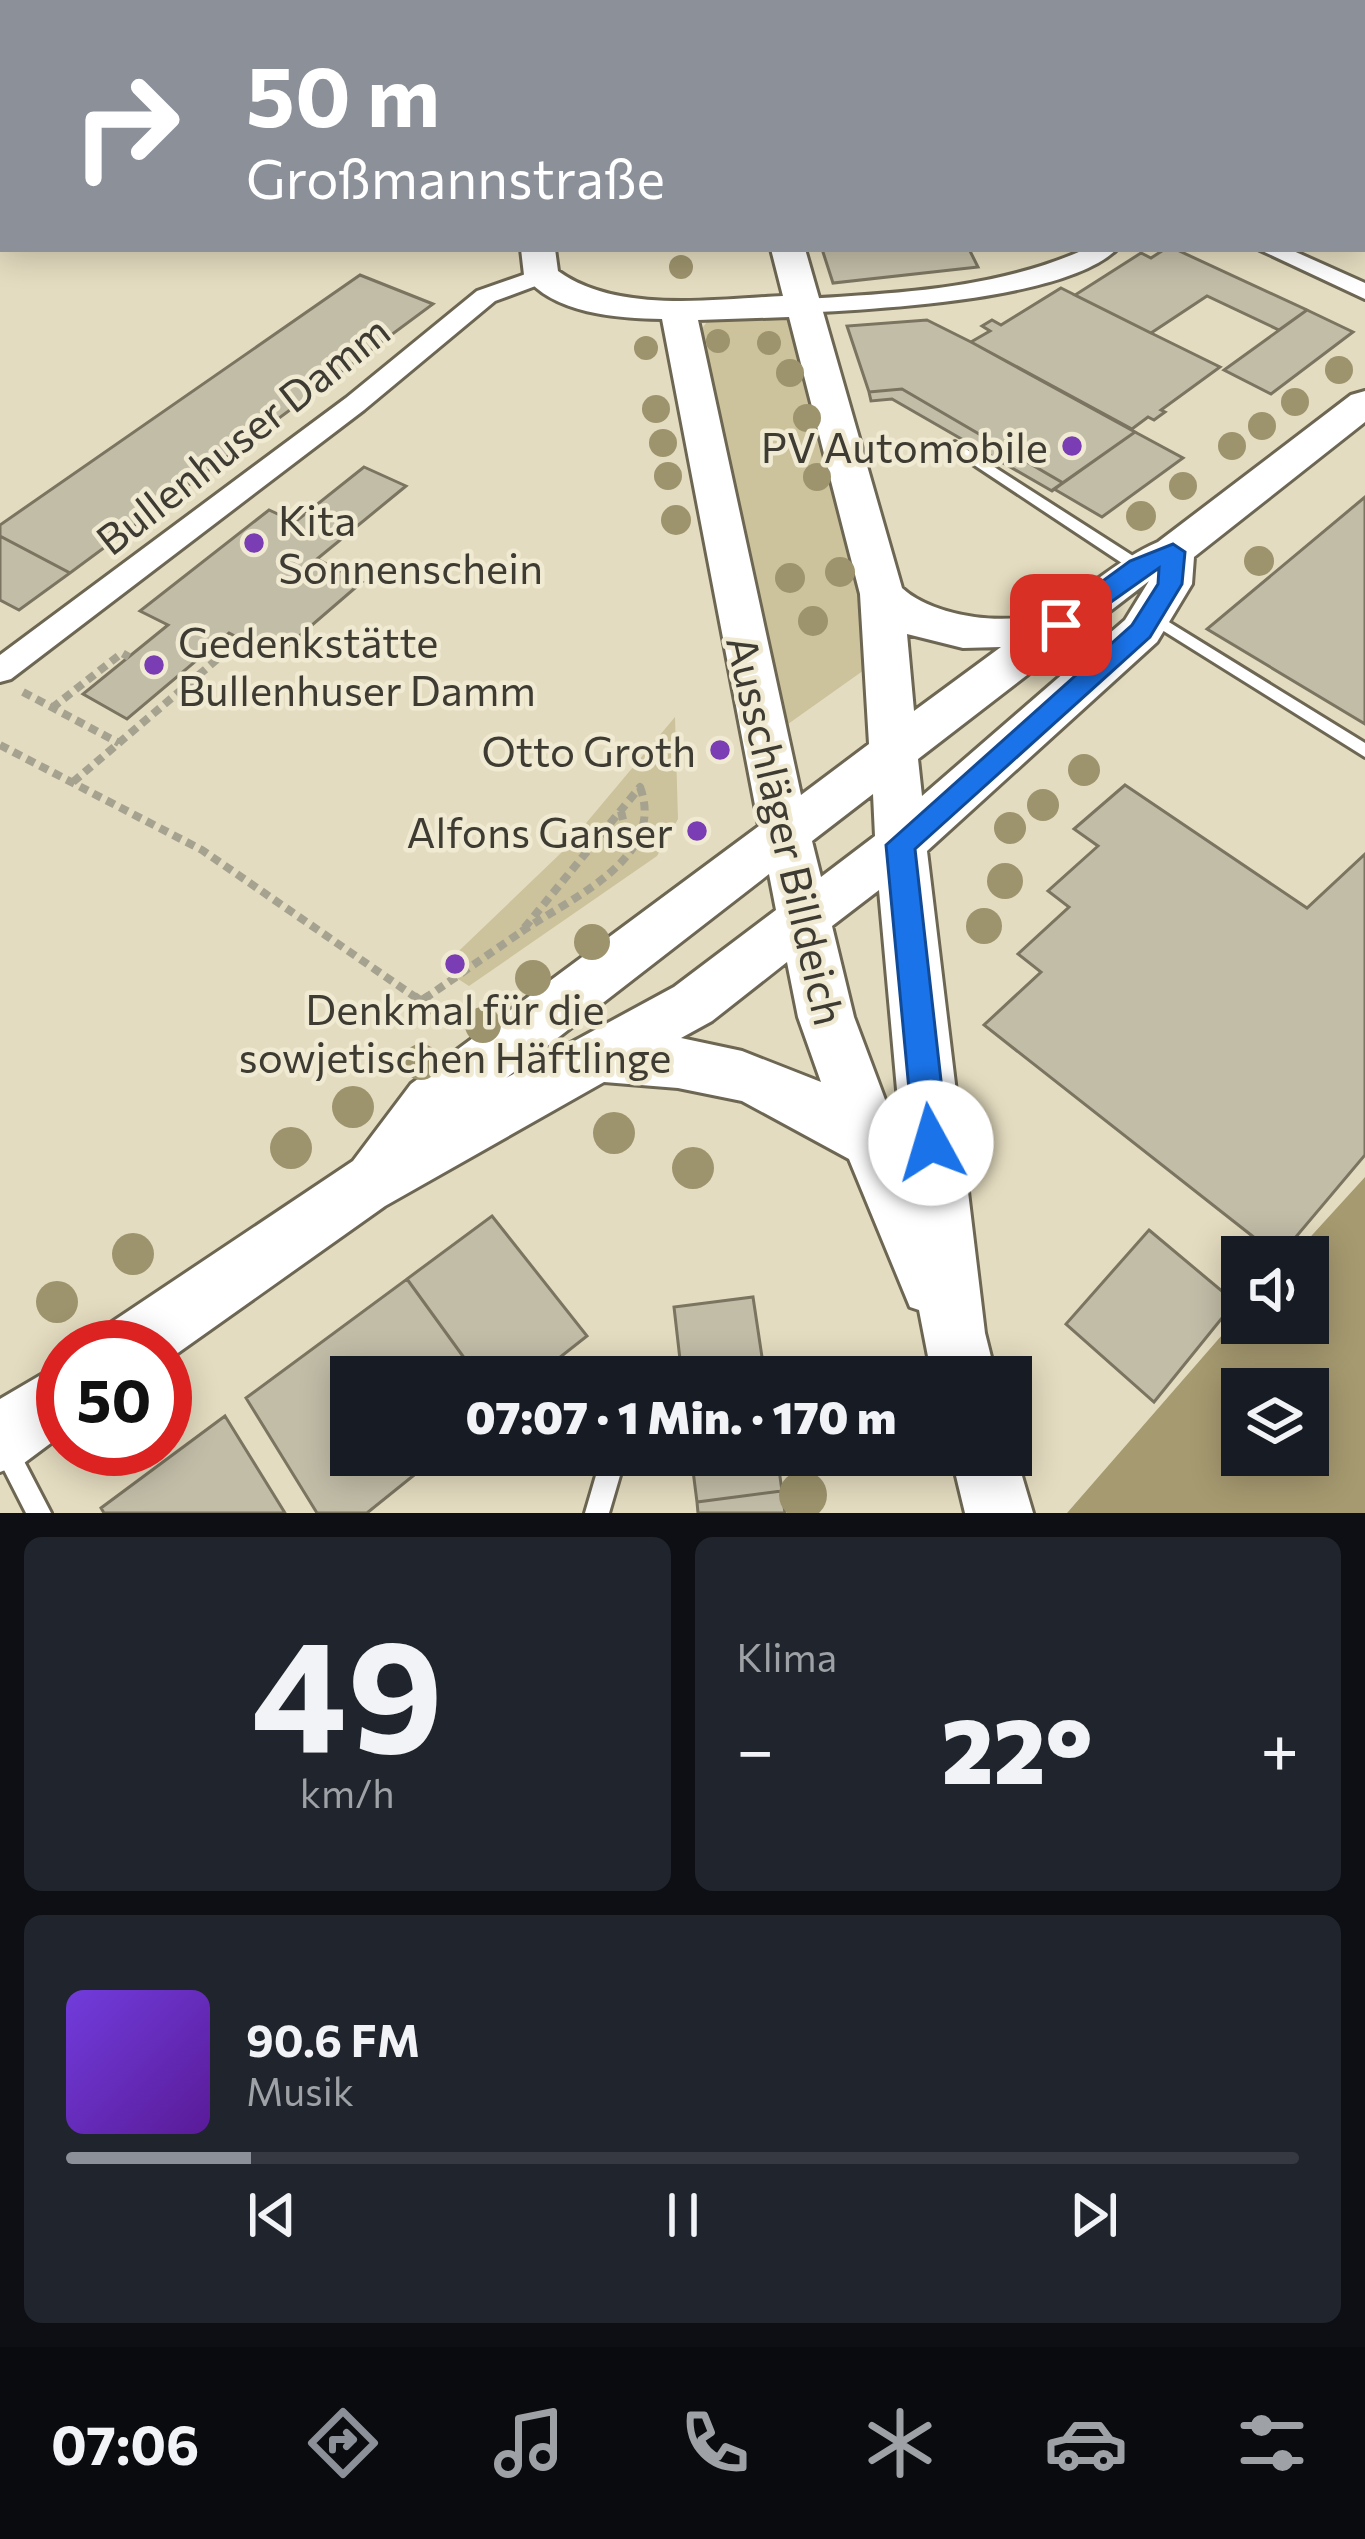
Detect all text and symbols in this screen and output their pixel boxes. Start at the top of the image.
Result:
text: 50 m [246,42,440,144]
icon: right [48,48,204,204]
text: Großmannstraße [246,144,665,210]
street label: Bullenhuser Damm [85,303,399,565]
place label: PV Automobile [761,420,1048,472]
marker: PV Automobile [1059,433,1085,459]
place label: Kita Sonnenschein [278,493,543,593]
marker: Kita Sonnenschein [241,530,267,556]
pin [1010,574,1112,676]
icon: arrive [1028,592,1094,658]
place label: Gedenkstätte Bullenhuser Damm [178,615,536,715]
street label: Ausschläger Billdeich [717,630,857,1030]
marker: Gedenkstätte Bullenhuser Damm [141,652,167,678]
place label: Otto Groth [481,724,696,776]
marker: Otto Groth [707,737,733,763]
place label: Alfons Ganser [407,805,673,857]
marker: Alfons Ganser [684,818,710,844]
marker: Denkmal für die sowjetischen Häftlinge [442,951,468,977]
place label: Denkmal für die sowjetischen Häftlinge [239,982,671,1082]
position arrow [868,1080,994,1206]
map controls [1221,1236,1329,1476]
button: sound [1221,1236,1329,1344]
speed limit sign: 50 [36,1320,192,1476]
button: layers [1221,1368,1329,1476]
text: 07:07 · 1 Min. · 170 m [466,1388,896,1443]
text: 49 [251,1594,443,1785]
text: Klima [737,1632,837,1680]
text: 22° [941,1692,1093,1803]
text: − [737,1707,774,1788]
text: + [1260,1707,1299,1788]
text: km/h [300,1768,395,1816]
text: 90.6 FM [246,2011,420,2066]
text: Musik [246,2066,354,2114]
icon: previous [239,2182,305,2248]
icon: pause [650,2182,716,2248]
icon: next [1061,2182,1127,2248]
icon: directions [301,2401,385,2485]
icon: music [487,2401,571,2485]
icon: phone [673,2401,757,2485]
icon: climate [858,2401,942,2485]
icon: car [1044,2401,1128,2485]
icon: filters [1230,2401,1314,2485]
text: 07:06 [51,2410,199,2476]

